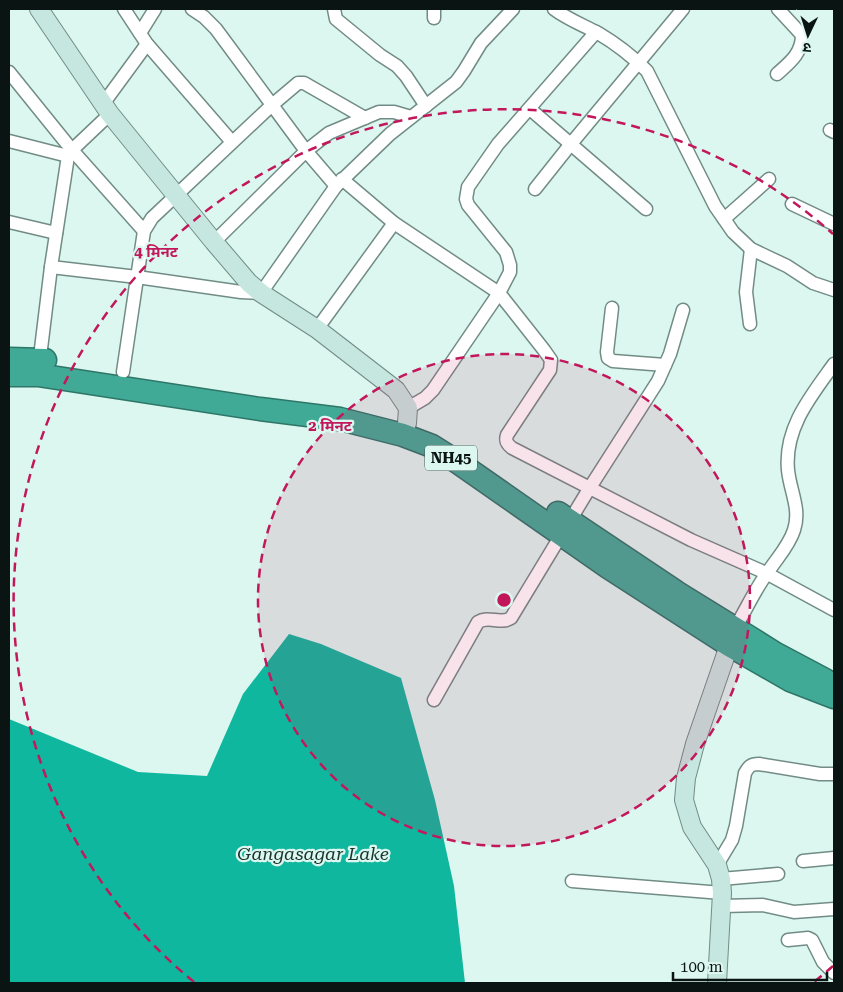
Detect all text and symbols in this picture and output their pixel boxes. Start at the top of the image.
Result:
north arrow [783,10,833,60]
text: उ [802,40,812,56]
text: 4 मिनट [134,243,179,261]
text: 2 मिनट [308,417,353,435]
road number: NH45 [425,446,477,470]
centre of rings [495,591,513,609]
water label: Gangasagar Lake [237,843,389,864]
scale bar [673,950,827,982]
text: 100 m [680,958,723,976]

